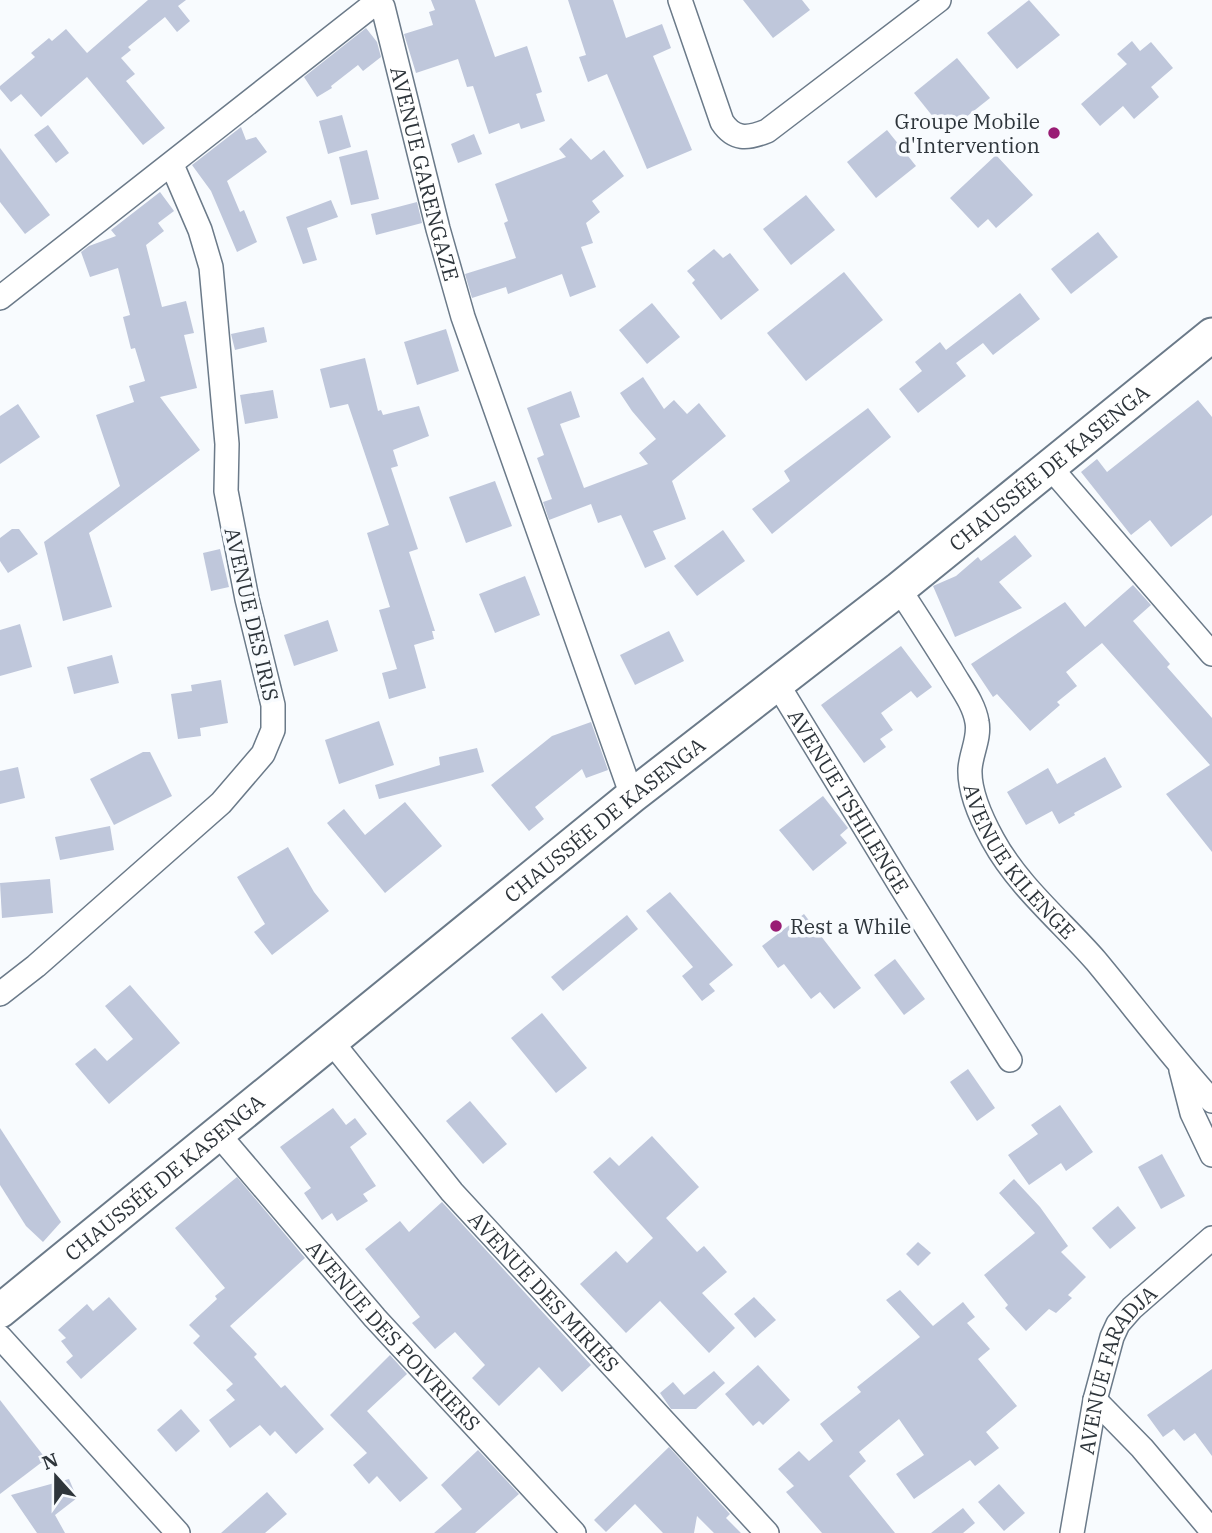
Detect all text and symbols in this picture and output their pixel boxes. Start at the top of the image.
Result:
street label: AVENUE GARENGAZE [384,63,466,284]
place label: Groupe Mobile d'Intervention [895,107,1040,159]
marker: Groupe Mobile d'Intervention [1046,125,1062,141]
street label: CHAUSSÉE DE KASENGA [943,377,1155,557]
street label: AVENUE DES IRIS [218,524,286,704]
street label: AVENUE TSHILENGE [782,704,916,899]
street label: CHAUSSÉE DE KASENGA [498,730,711,909]
street label: AVENUE KILENGE [957,781,1082,945]
place label: Rest a While [790,912,911,940]
marker: Rest a While [768,918,784,934]
street label: CHAUSSÉE DE KASENGA [59,1087,271,1267]
street label: AVENUE DES MIRIÉS [463,1205,625,1378]
street label: AVENUE DES POIVRIERS [301,1234,487,1437]
street label: AVENUE FARADJA [1072,1278,1163,1457]
north arrow [21,1442,91,1512]
text: N [39,1447,61,1475]

